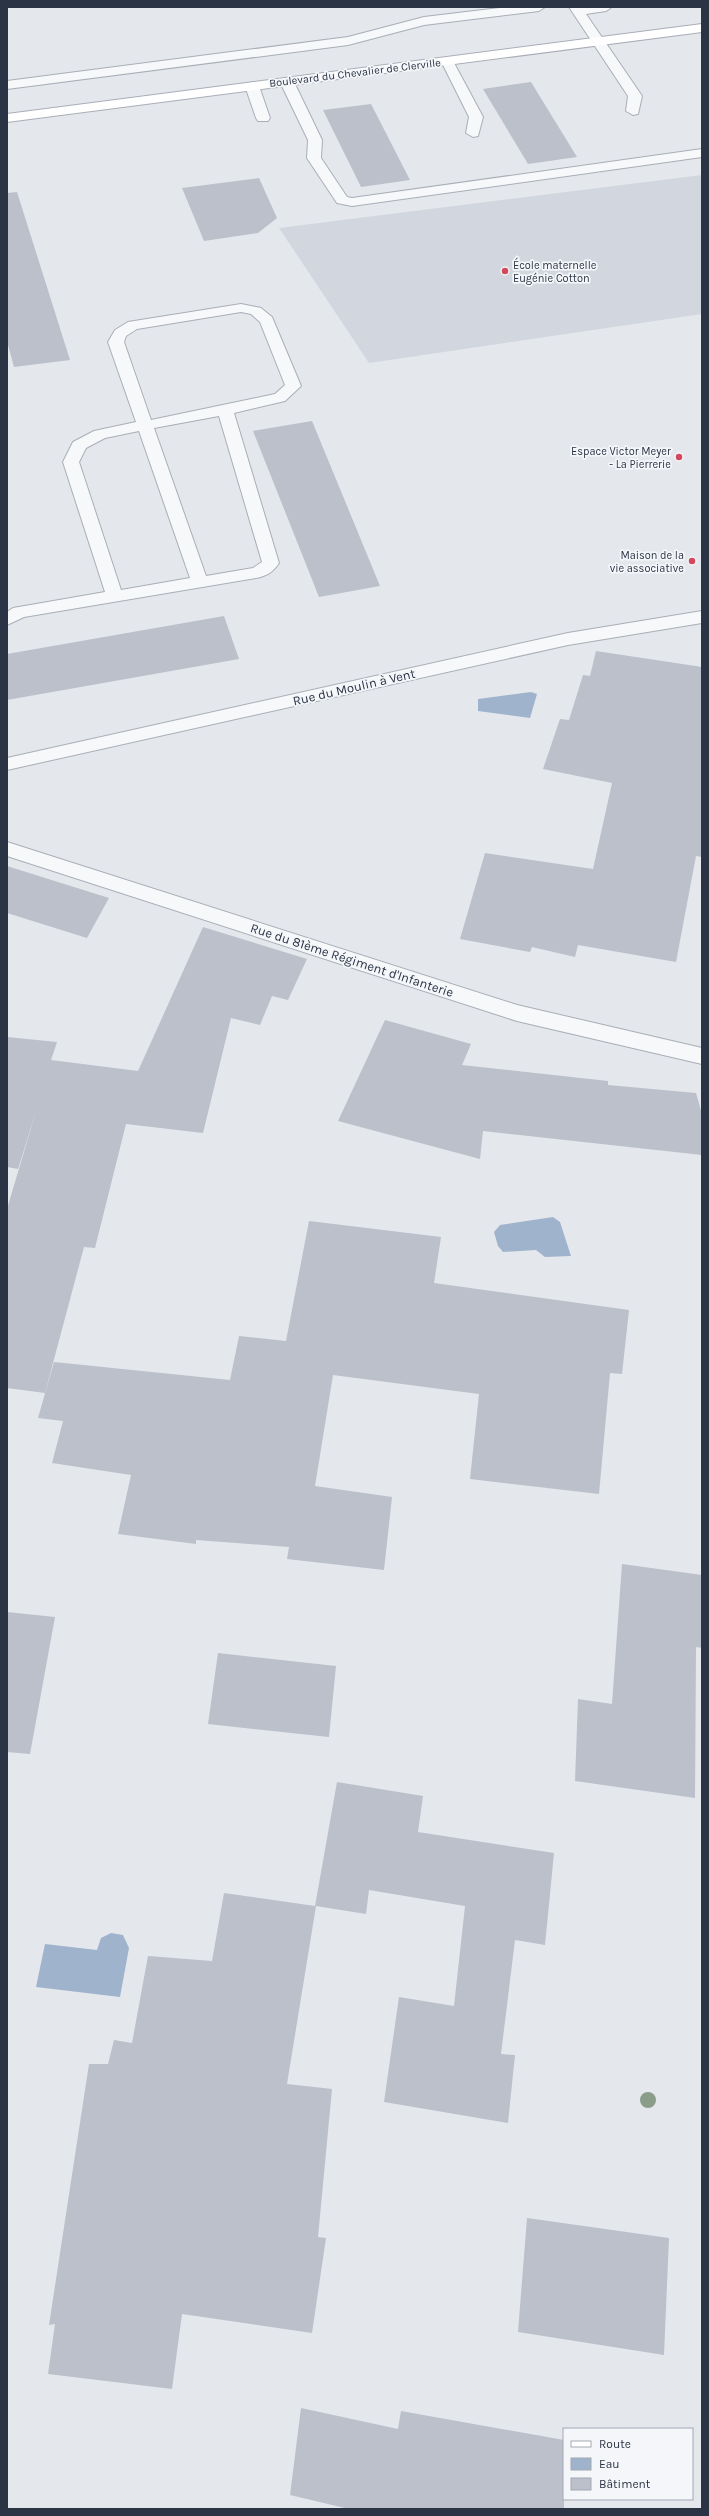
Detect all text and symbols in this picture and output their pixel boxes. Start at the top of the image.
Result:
street label: Boulevard du Chevalier de Clerville [268,56,442,90]
place label: École maternelle Eugénie Cotton [513,257,597,285]
marker: École maternelle Eugénie Cotton [500,266,510,276]
place label: Espace Victor Meyer - La Pierrerie [571,445,671,471]
marker: Espace Victor Meyer - La Pierrerie [674,452,684,462]
place label: Maison de la vie associative [610,549,684,575]
marker: Maison de la vie associative [687,556,697,566]
street label: Rue du Moulin à Vent [291,666,417,708]
street label: Rue du 81ème Régiment d'Infanterie [248,920,456,1000]
legend [563,2428,693,2500]
text: Route [599,2437,631,2451]
text: Eau [599,2457,620,2471]
text: Bâtiment [599,2477,651,2491]

